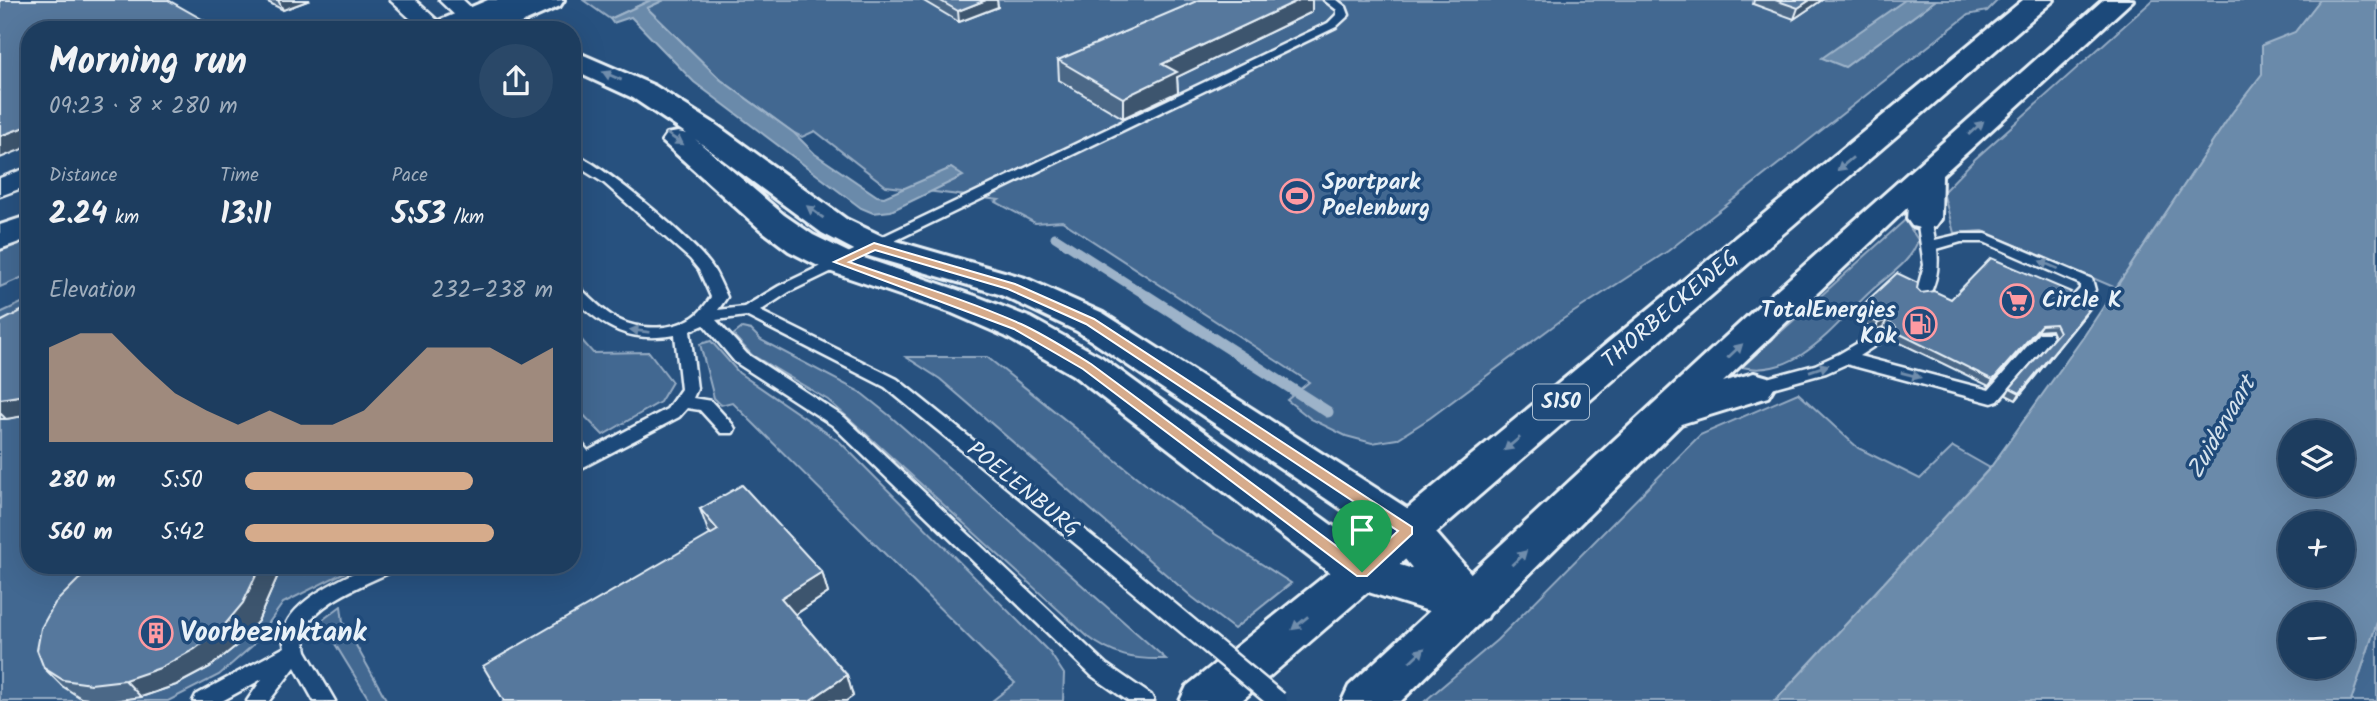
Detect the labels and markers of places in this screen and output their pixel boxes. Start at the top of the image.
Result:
place label: Sportpark Poelenburg [1322,165,1430,227]
sports icon: Sportpark Poelenburg [1278,177,1316,215]
supermarket icon: Circle K [1998,282,2036,320]
place label: Circle K [2042,283,2122,319]
place label: TotalEnergies Kok [1761,293,1897,355]
fuel station icon: TotalEnergies Kok [1901,305,1939,343]
pin [1332,500,1392,572]
place label: Voorbezinktank [180,611,368,656]
building icon: Voorbezinktank [137,614,175,652]

